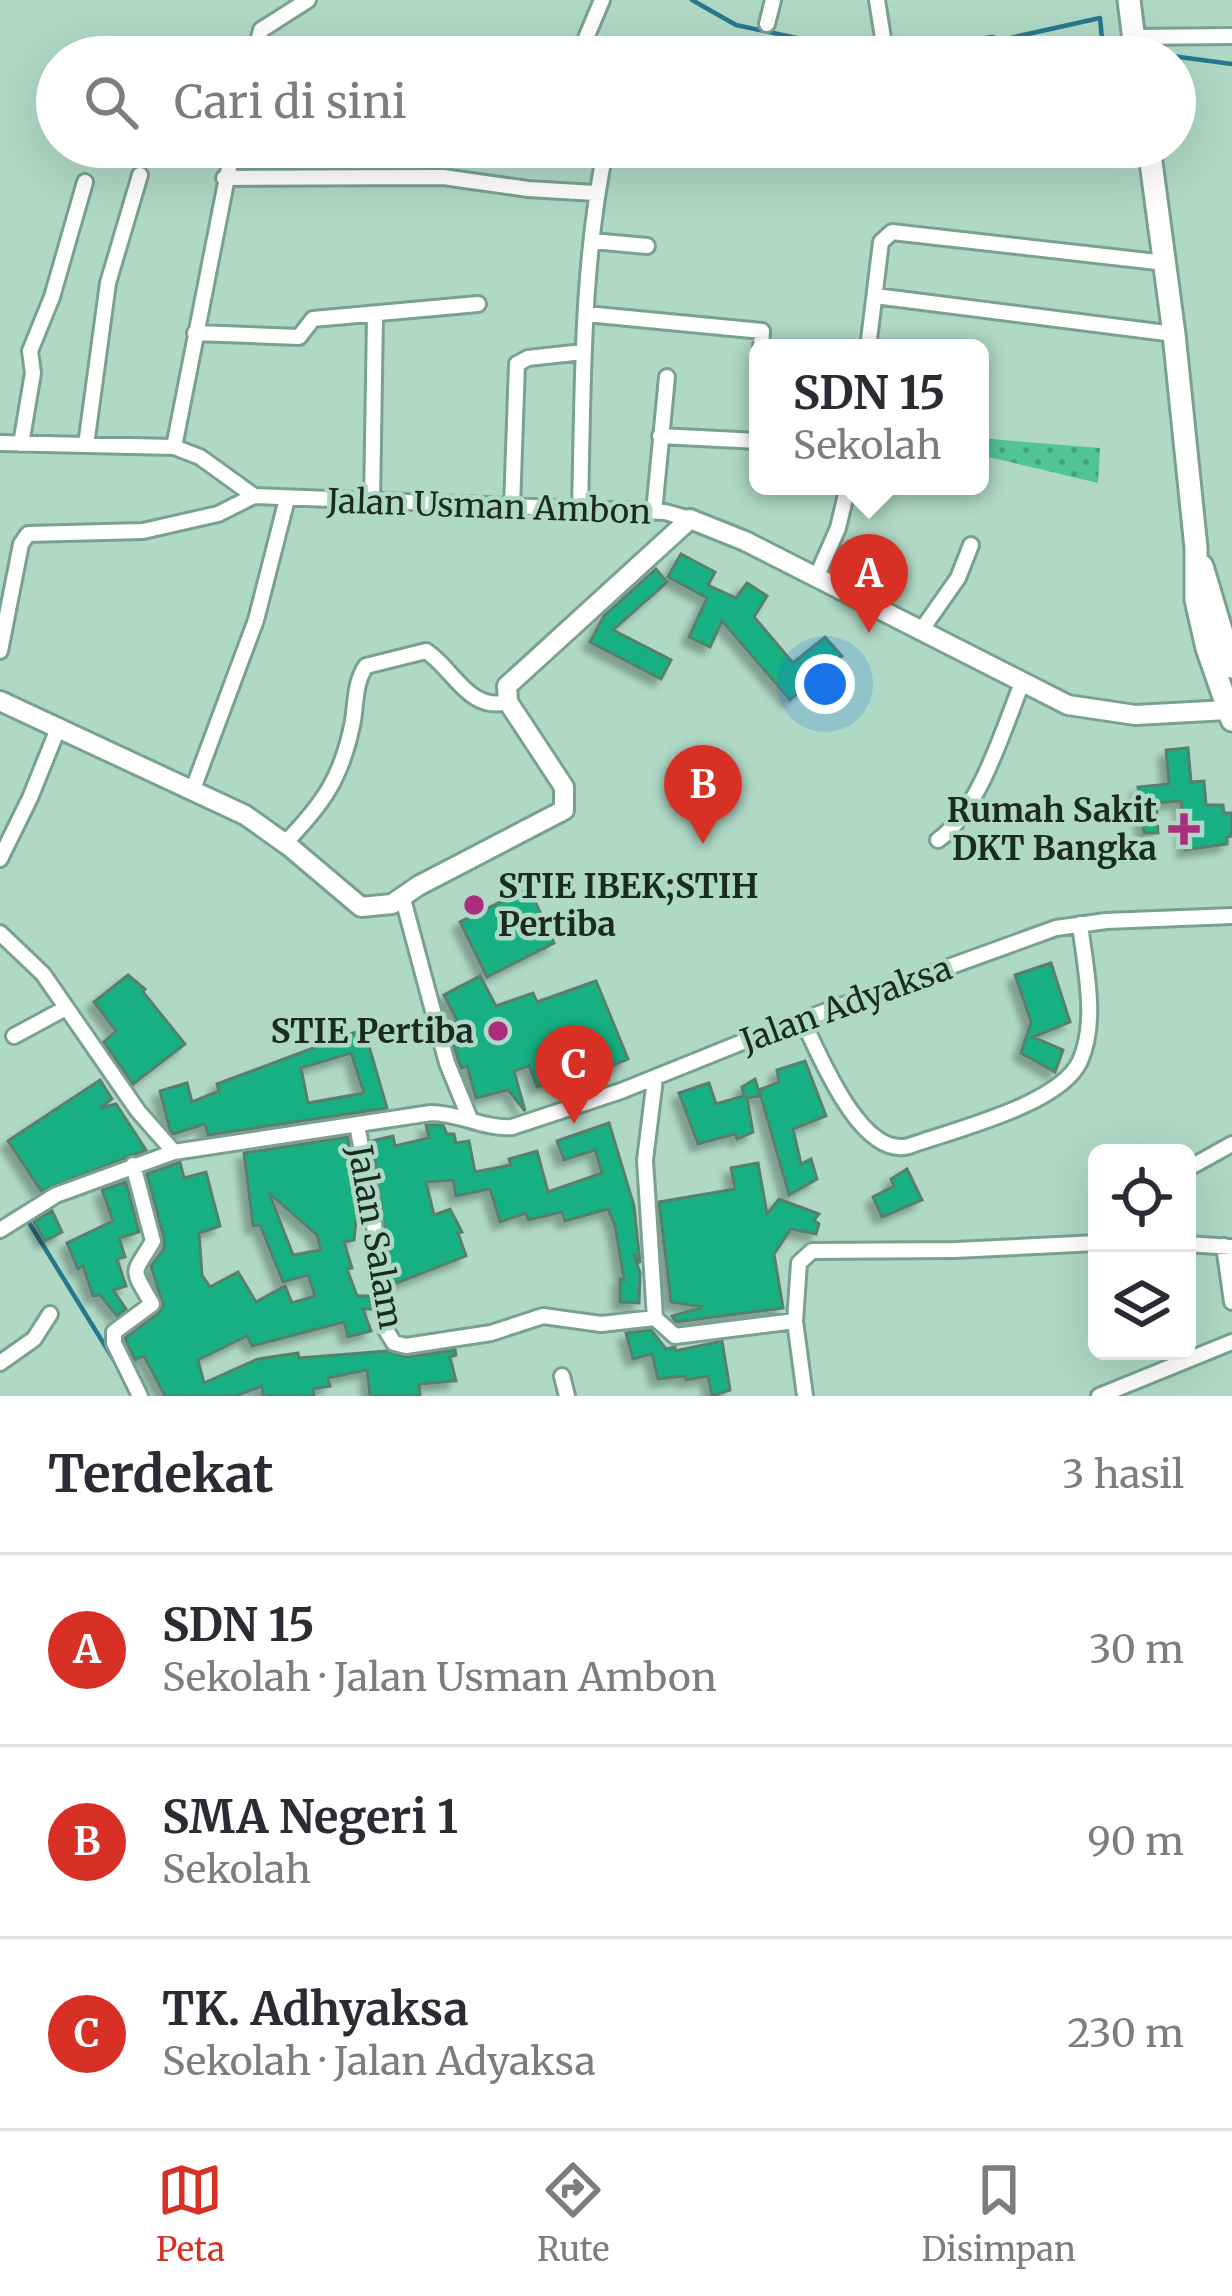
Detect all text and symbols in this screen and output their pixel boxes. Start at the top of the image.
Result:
search box [36,36,1196,168]
icon: search [78,69,144,135]
text: Cari di sini [174,74,407,130]
popup [749,339,989,495]
text: SDN 15 [793,365,945,421]
text: Sekolah [793,421,942,470]
street label: Jalan Usman Ambon [325,480,652,533]
pin: A [830,534,908,633]
your location [795,654,855,714]
pin: B [664,745,742,844]
place label: Rumah Sakit DKT Bangka [947,790,1157,869]
marker: Rumah Sakit DKT Bangka [1168,813,1200,845]
place label: STIE IBEK;STIH Pertiba [498,866,758,945]
marker: STIE IBEK;STIH Pertiba [461,892,487,918]
street label: Jalan Adyaksa [734,947,957,1062]
place label: STIE Pertiba [271,1011,474,1052]
marker: STIE Pertiba [485,1018,511,1044]
pin: C [535,1025,613,1124]
street label: Jalan Salam [339,1141,412,1332]
map controls [1088,1144,1196,1360]
button: locate [1088,1144,1196,1252]
button: layers [1088,1252,1196,1360]
text: Terdekat [48,1442,274,1506]
text: 3 hasil [1062,1450,1184,1499]
text: SDN 15 [162,1597,315,1653]
text: A [73,1625,101,1674]
text: 30 m [1089,1625,1184,1674]
text: Sekolah · Jalan Usman Ambon [162,1653,717,1702]
text: SMA Negeri 1 [162,1789,458,1845]
text: B [73,1817,101,1866]
text: 90 m [1087,1817,1184,1866]
text: Sekolah [162,1845,311,1894]
text: TK. Adhyaksa [162,1981,469,2037]
text: C [74,2009,100,2058]
text: 230 m [1067,2009,1184,2058]
text: Sekolah · Jalan Adyaksa [162,2037,596,2086]
tab: Peta [156,2157,225,2270]
tab: Rute [537,2157,609,2270]
tab: Disimpan [922,2157,1076,2270]

